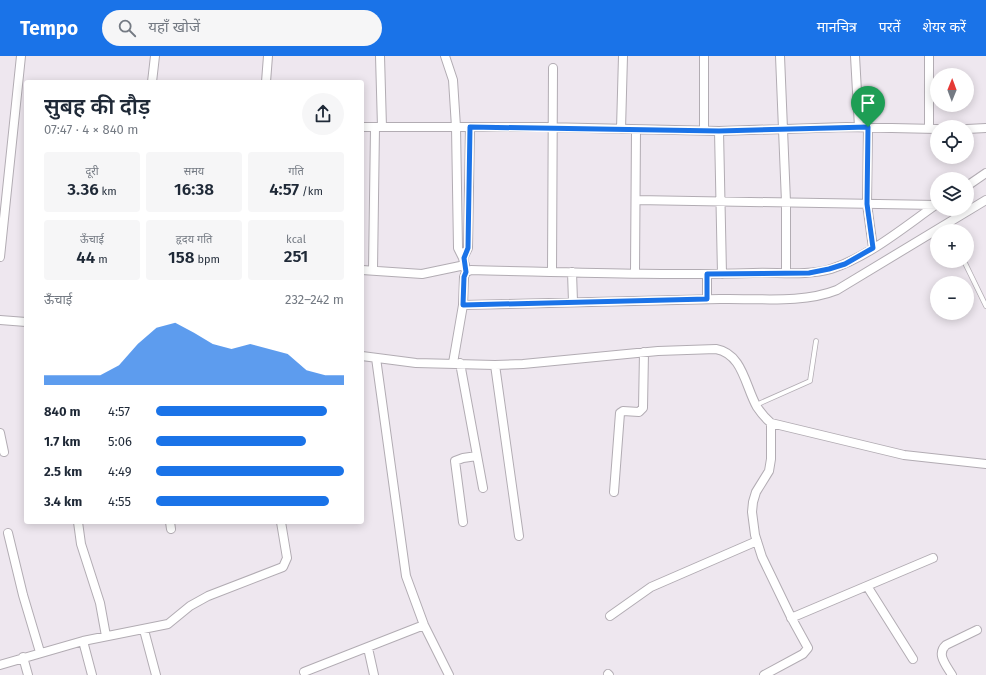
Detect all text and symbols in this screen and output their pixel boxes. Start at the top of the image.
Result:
search box [102,10,382,46]
text: Tempo [20,17,78,40]
icon: search [116,17,138,39]
text: यहाँ खोजें [148,18,200,36]
text: मानचित्र [817,19,857,36]
text: परतें [879,19,900,36]
text: शेयर करें [922,19,966,36]
north arrow [930,68,974,112]
map controls [930,68,974,320]
pin [851,86,885,127]
icon: arrive [857,92,879,114]
text: सुबह की दौड़ [44,93,150,120]
button: share [302,93,344,135]
button: locate [930,120,974,164]
text: 07:47 · 4 × 840 m [44,122,138,137]
text: दूरी [85,165,99,178]
text: समय [184,165,204,178]
text: गति [288,165,304,178]
button: layers [930,172,974,216]
text: 3.36 [67,179,99,200]
text: 16:38 [174,179,214,200]
text: 4:57 [269,179,299,200]
text: km [99,185,117,198]
text: /km [299,185,323,198]
button: + [930,224,974,268]
text: ऊँचाई [80,233,104,246]
text: हृदय गति [176,233,212,246]
text: kcal [286,233,306,246]
text: 251 [284,246,308,267]
text: 44 [76,247,95,268]
text: 158 [168,247,195,268]
text: m [95,253,108,266]
text: bpm [195,253,220,266]
button: − [930,276,974,320]
text: ऊँचाई [44,292,72,307]
text: 232–242 m [285,292,344,307]
text: 840 m [44,404,81,419]
text: 4:57 [108,404,130,419]
text: 1.7 km [44,434,80,449]
text: 5:06 [108,434,132,449]
text: 2.5 km [44,464,82,479]
text: 4:49 [108,464,131,479]
text: 3.4 km [44,494,82,509]
text: 4:55 [108,494,131,509]

